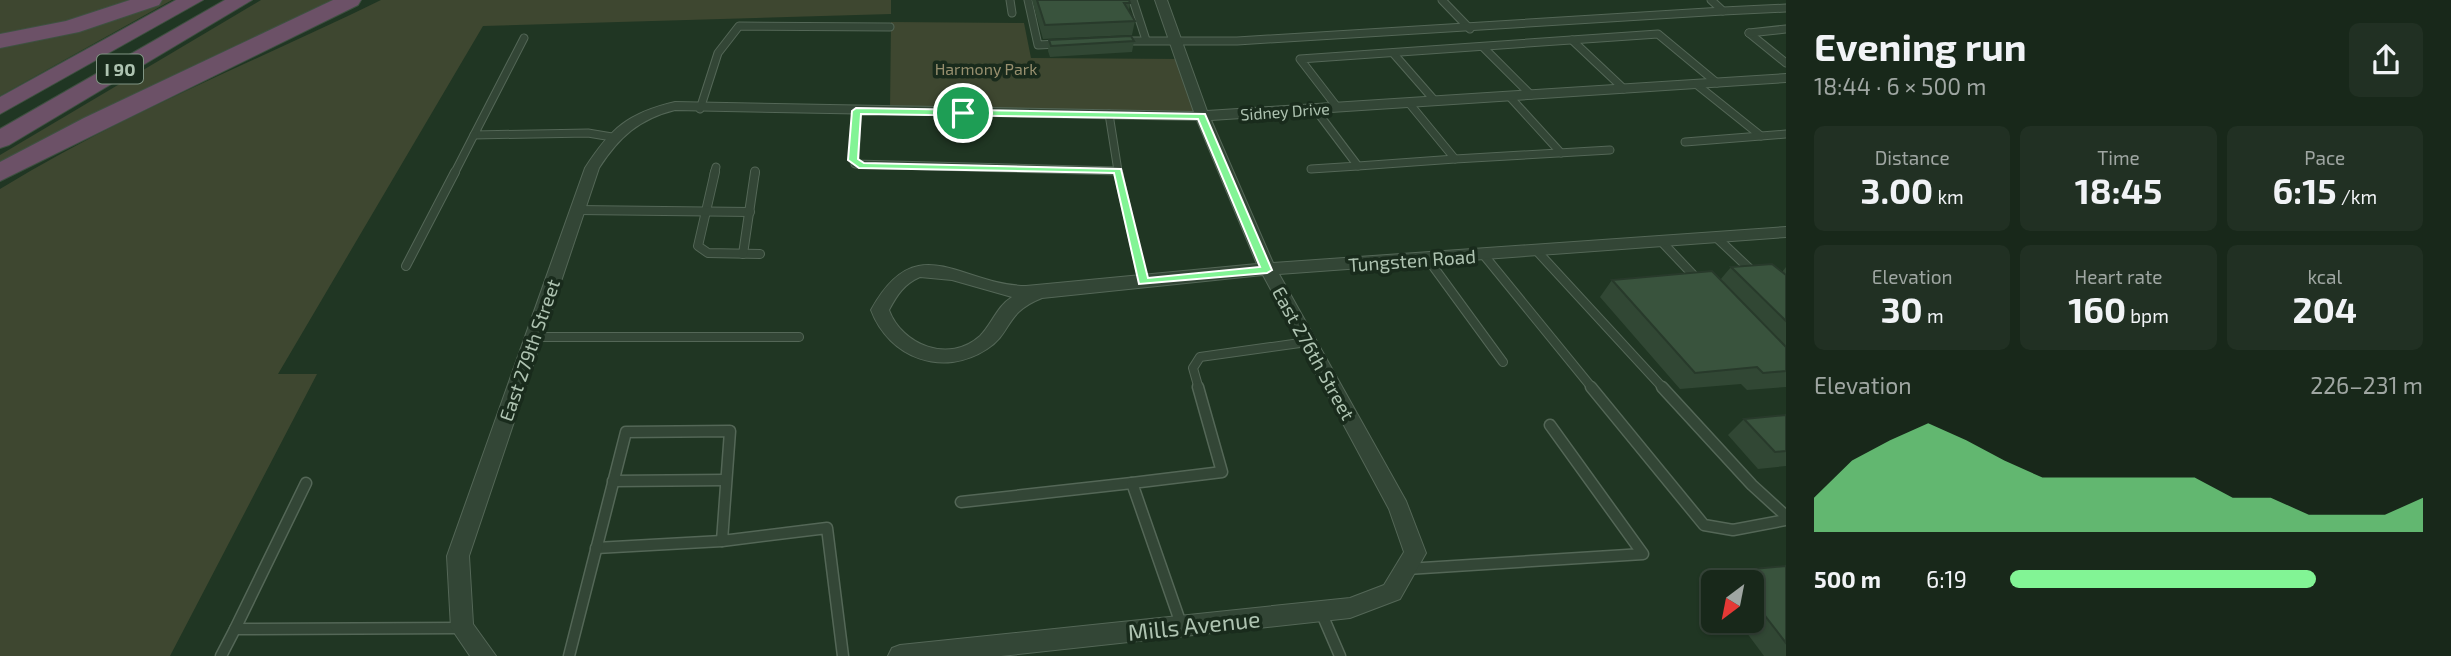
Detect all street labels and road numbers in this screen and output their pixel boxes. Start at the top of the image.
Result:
road number: I 90 [97,55,143,84]
street label: Sidney Drive [1240,98,1330,124]
street label: Tungsten Road [1347,244,1477,276]
street label: East 279th Street [494,276,564,424]
street label: East 276th Street [1268,282,1360,424]
street label: Mills Avenue [1126,604,1262,646]

